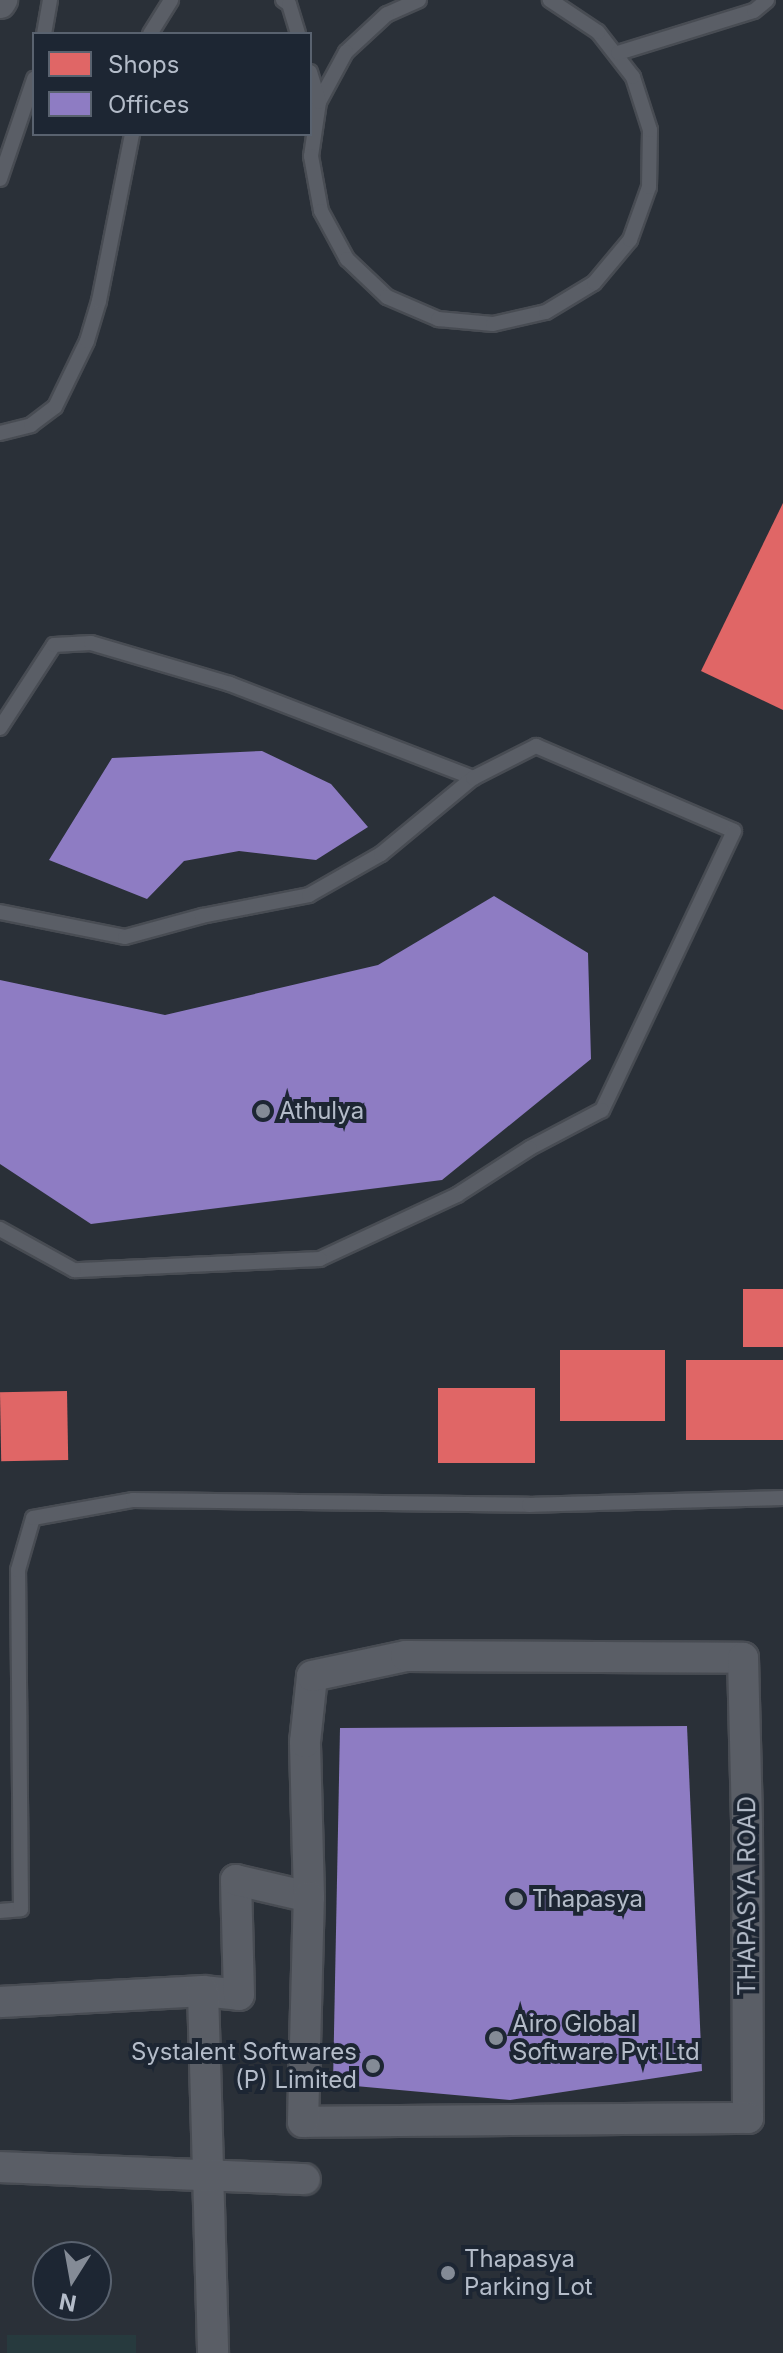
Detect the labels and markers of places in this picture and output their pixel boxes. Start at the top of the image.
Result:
place label: Athulya [279,1097,364,1125]
marker: Athulya [254,1102,272,1120]
place label: Thapasya [532,1885,643,1913]
marker: Thapasya [507,1890,525,1908]
place label: Airo Global Software Pvt Ltd [512,2010,700,2066]
marker: Airo Global Software Pvt Ltd [487,2029,505,2047]
place label: Systalent Softwares (P) Limited [131,2038,357,2094]
marker: Systalent Softwares (P) Limited [364,2057,382,2075]
place label: Thapasya Parking Lot [464,2245,593,2301]
marker: Thapasya Parking Lot [439,2264,457,2282]

